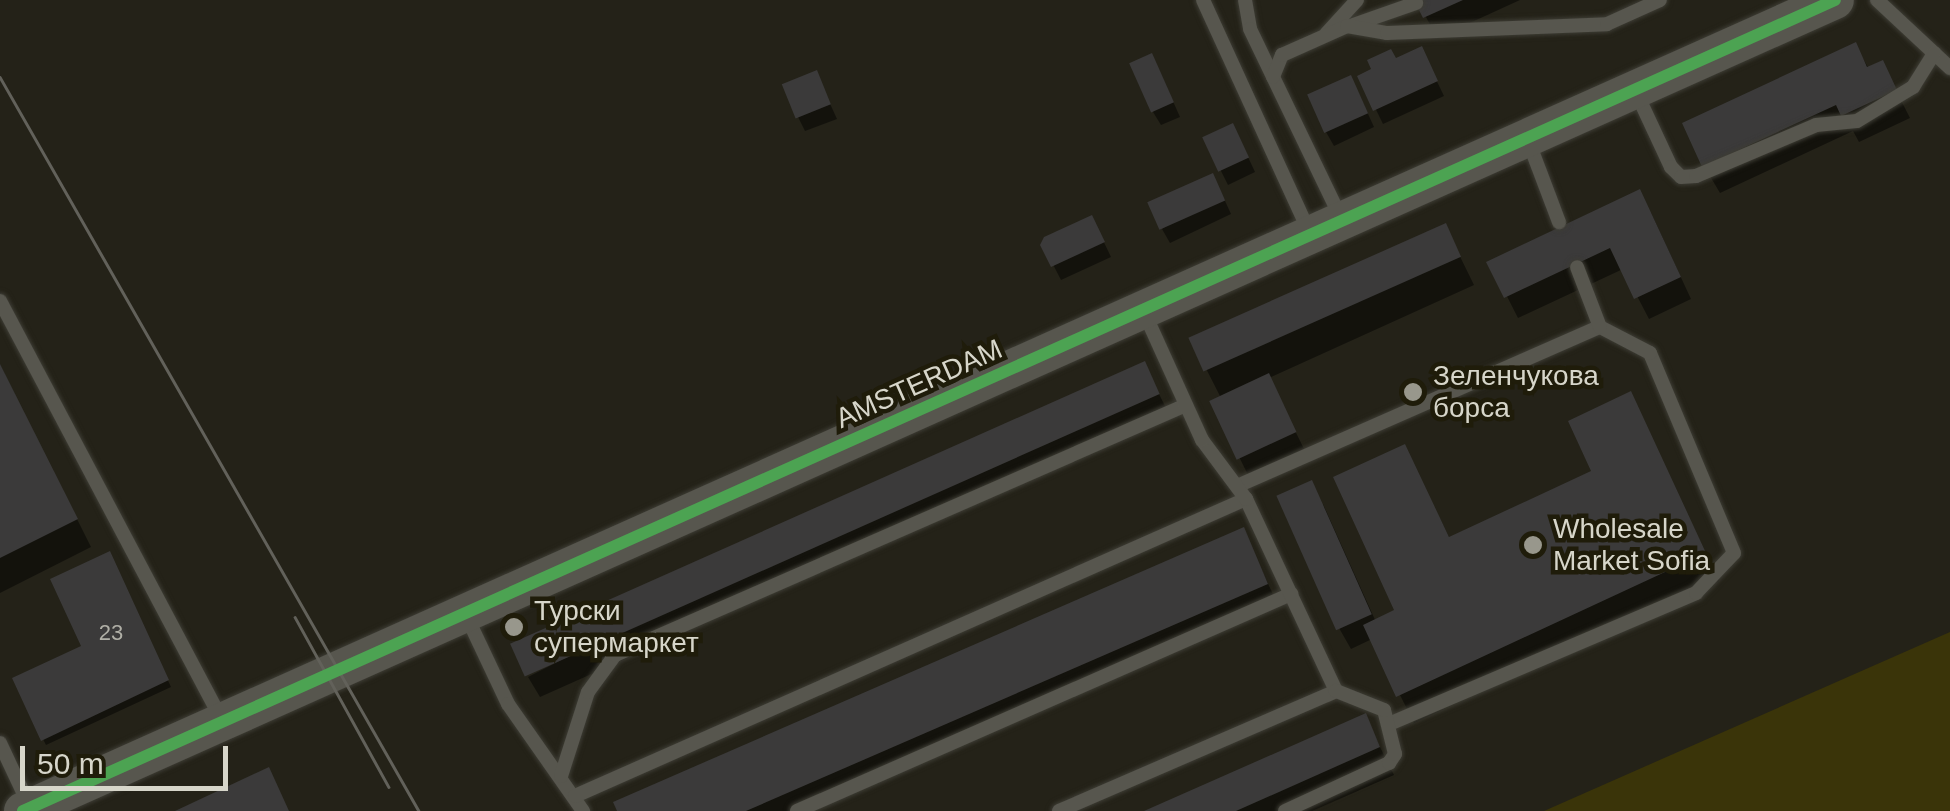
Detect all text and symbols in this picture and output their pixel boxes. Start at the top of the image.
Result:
street label: AMSTERDAM [830,332,1008,436]
place label: Зеленчукова борса [1433,359,1599,425]
marker: Зеленчукова борса [1402,381,1424,403]
place label: Wholesale Market Sofia [1553,512,1710,578]
marker: Wholesale Market Sofia [1522,534,1544,556]
place label: Турски супермаркет [534,594,699,660]
marker: Турски супермаркет [503,616,525,638]
house number: 23 [99,620,123,646]
scale bar [25,726,232,788]
text: 50 m [37,747,104,780]

